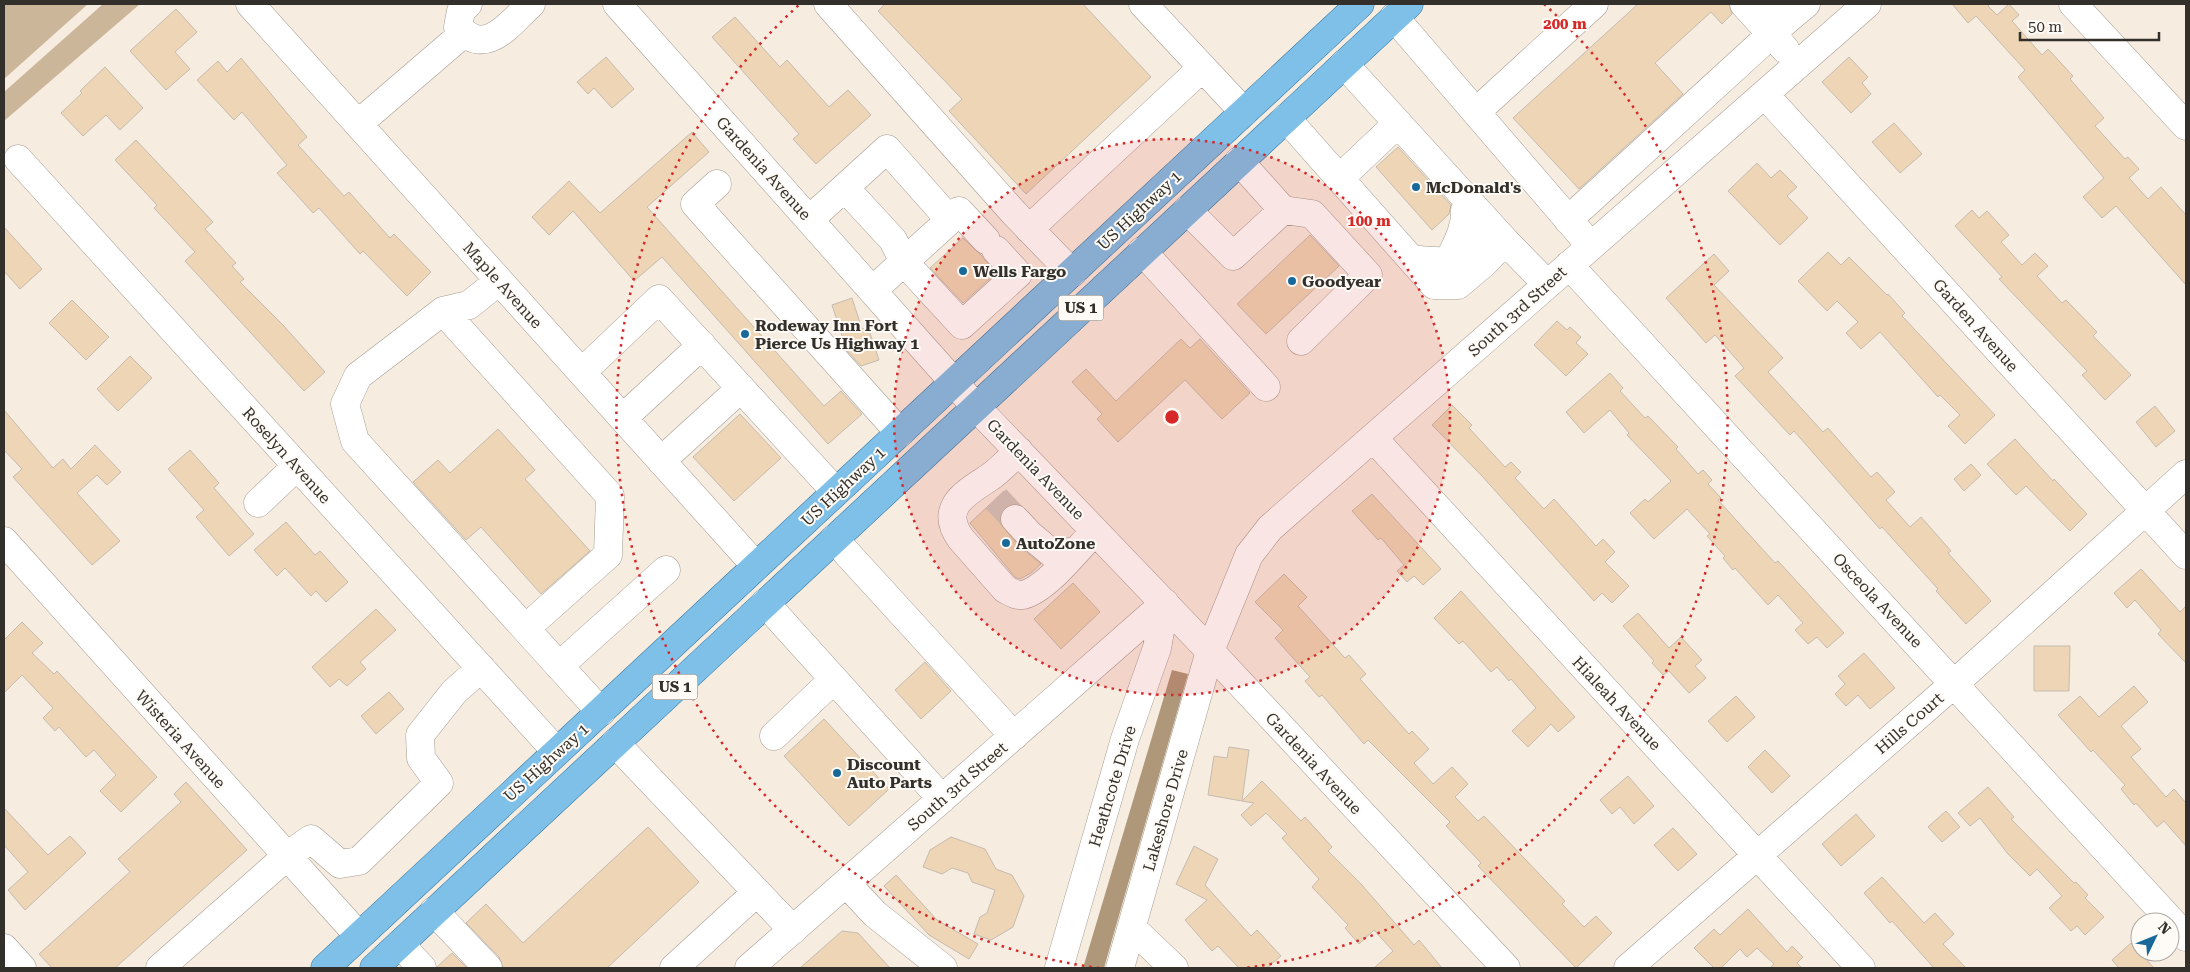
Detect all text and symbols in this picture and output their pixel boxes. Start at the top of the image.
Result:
scale bar [2020,10,2159,42]
text: 200 m [1543,15,1587,33]
text: 50 m [2028,18,2063,36]
street label: Gardenia Avenue [712,113,815,224]
street label: US Highway 1 [1093,167,1185,254]
place label: McDonald's [1426,178,1521,197]
marker: McDonald's [1410,181,1422,193]
text: 100 m [1347,212,1391,230]
street label: Maple Avenue [459,238,546,332]
place label: Wells Fargo [973,262,1066,281]
street label: South 3rd Street [1464,262,1571,361]
marker: Wells Fargo [957,265,969,277]
place label: Goodyear [1302,272,1381,291]
marker: Goodyear [1286,275,1298,287]
street label: Garden Avenue [1929,275,2022,376]
road number: US 1 [1058,296,1104,320]
place label: Rodeway Inn Fort Pierce Us Highway 1 [755,316,919,353]
marker: Rodeway Inn Fort Pierce Us Highway 1 [739,328,751,340]
street label: Roselyn Avenue [238,403,335,508]
centre of rings [1163,408,1181,426]
street label: Gardenia Avenue [983,415,1089,524]
street label: US Highway 1 [797,443,889,530]
place label: AutoZone [1016,534,1095,553]
marker: AutoZone [1000,537,1012,549]
street label: Osceola Avenue [1829,549,1927,652]
street label: Hialeah Avenue [1568,653,1665,754]
road number: US 1 [652,674,698,700]
street label: Wisteria Avenue [132,686,230,792]
street label: Hills Court [1871,689,1947,758]
street label: Gardenia Avenue [1262,708,1366,818]
street label: US Highway 1 [500,719,593,806]
street label: Heathcote Drive [1085,723,1140,849]
street label: South 3rd Street [904,738,1011,835]
street label: Lakeshore Drive [1139,747,1192,873]
place label: Discount Auto Parts [847,755,932,792]
marker: Discount Auto Parts [831,767,843,779]
north arrow [2130,912,2180,962]
text: N [2155,919,2174,938]

